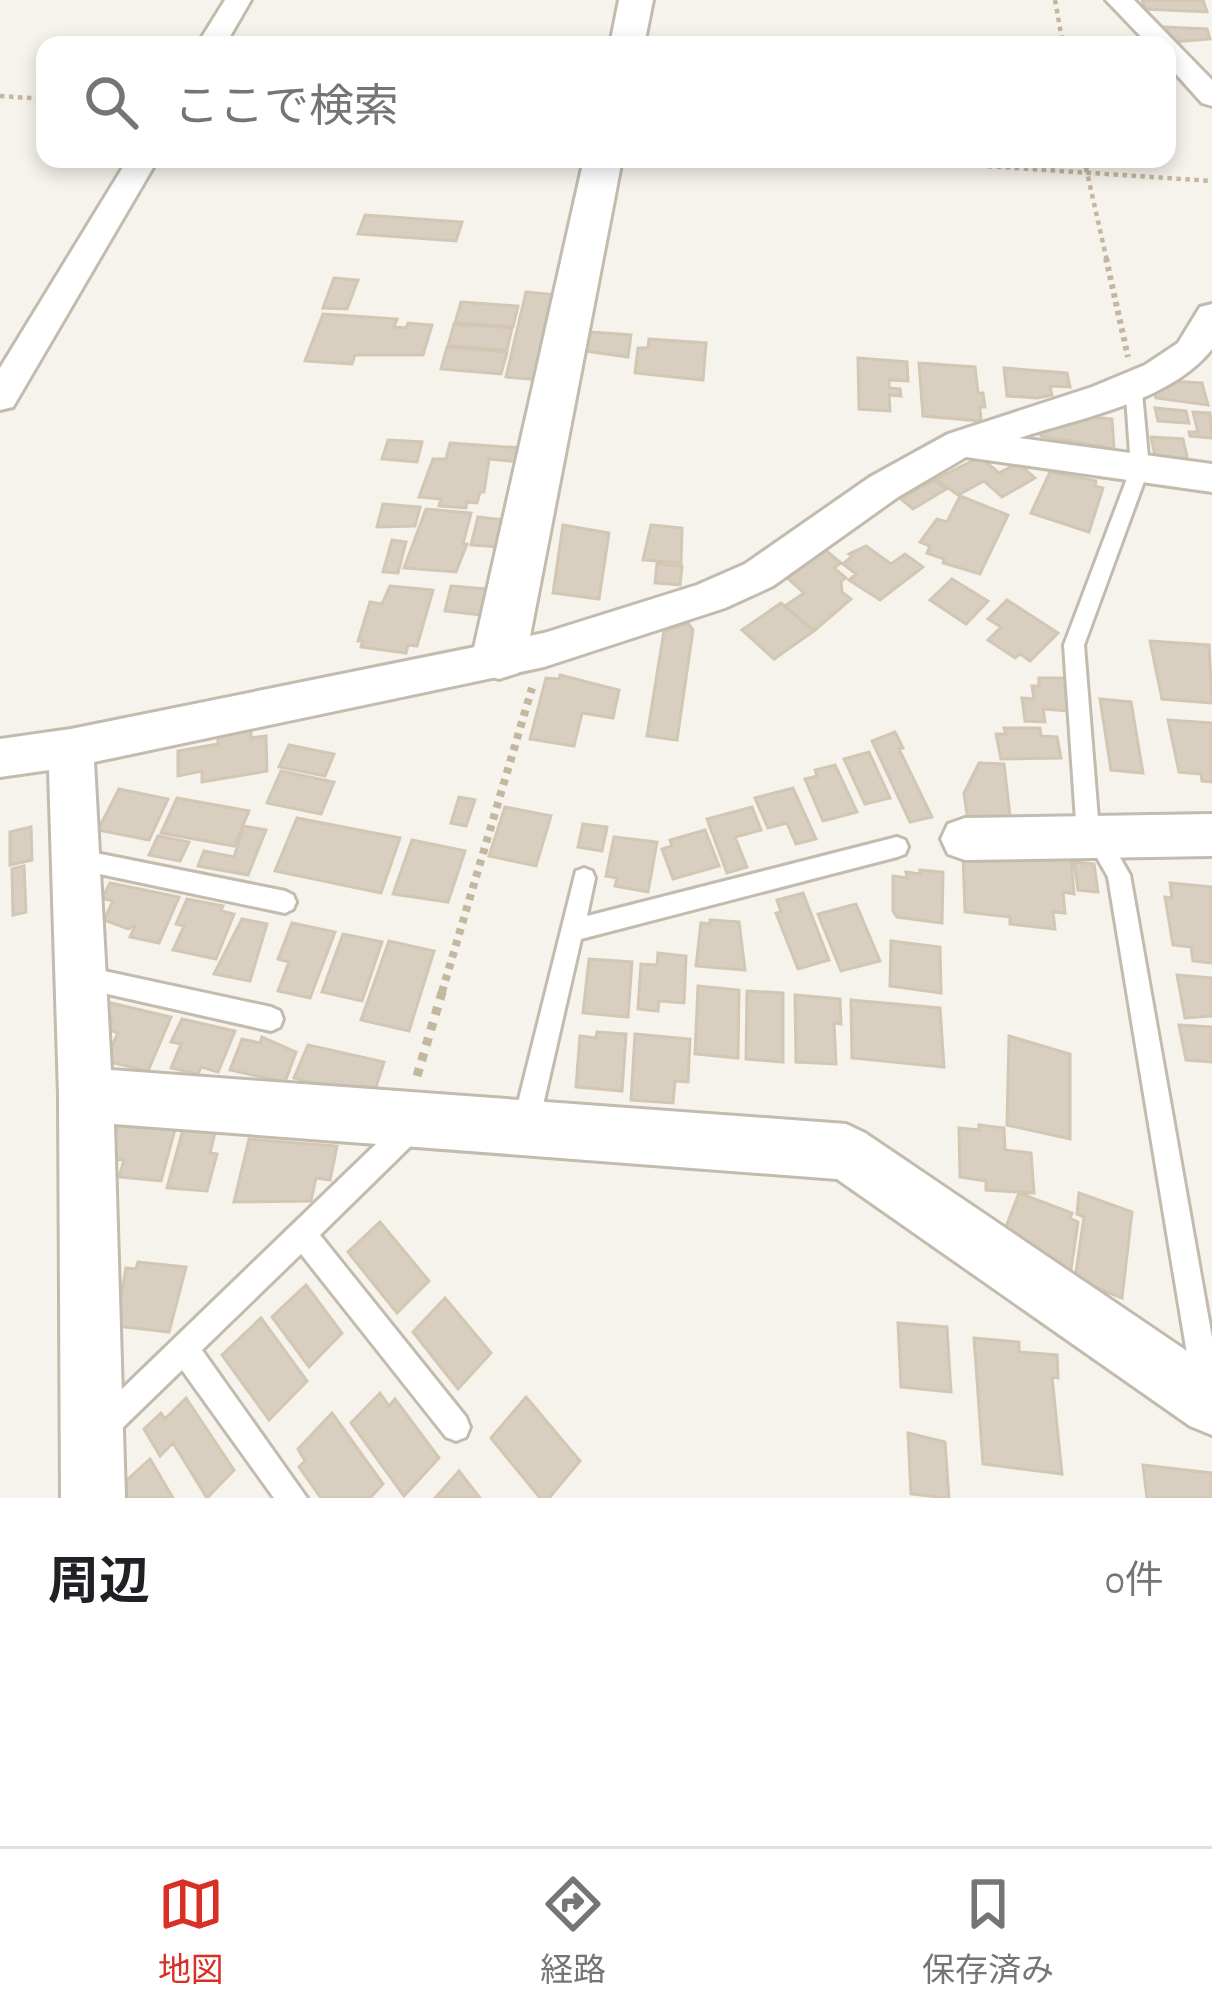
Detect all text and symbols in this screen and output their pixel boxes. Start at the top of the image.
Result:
search box [36,36,1176,168]
icon: search [78,69,144,135]
text: ここで検索 [174,85,399,130]
text: 周辺 [48,1557,150,1608]
text: 0件 [1104,1562,1164,1601]
tab: 地図 [158,1871,224,1992]
tab: 経路 [540,1871,606,1992]
tab: 保存済み [922,1871,1054,1992]

